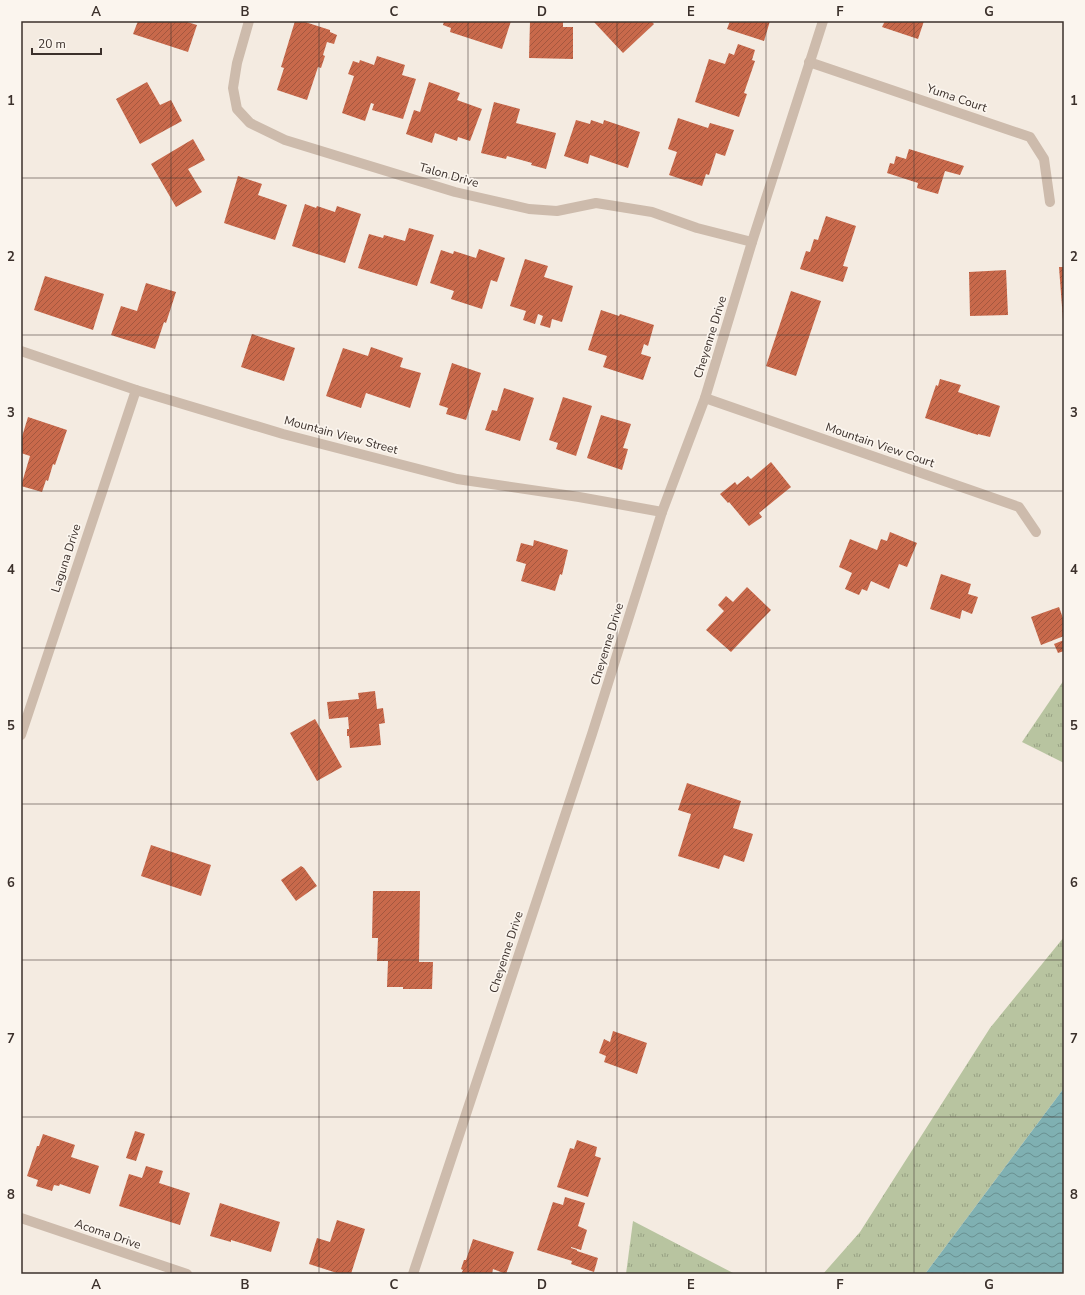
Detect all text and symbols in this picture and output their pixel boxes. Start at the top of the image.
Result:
text: A [91,3,101,21]
text: B [241,3,250,21]
text: C [390,3,399,21]
text: D [537,3,547,21]
text: E [687,3,695,21]
text: F [836,3,844,21]
text: G [984,3,994,21]
scale bar [32,30,101,56]
text: 20 m [38,36,66,52]
street label: Yuma Court [924,80,990,116]
text: 1 [7,92,15,110]
text: 1 [1070,92,1078,110]
street label: Talon Drive [417,159,481,191]
text: 2 [7,248,15,266]
text: 2 [1070,248,1078,266]
street label: Cheyenne Drive [690,294,730,380]
text: 3 [7,404,15,422]
text: 3 [1070,404,1078,422]
street label: Mountain View Street [282,412,400,458]
street label: Mountain View Court [823,419,937,471]
street label: Laguna Drive [47,522,85,594]
text: 4 [7,561,15,579]
text: 4 [1070,561,1078,579]
street label: Cheyenne Drive [587,601,627,687]
text: 5 [7,717,15,735]
text: 5 [1070,717,1078,735]
text: 6 [7,874,15,892]
text: 6 [1070,874,1078,892]
street label: Cheyenne Drive [485,909,527,995]
text: 7 [7,1030,15,1048]
text: 7 [1070,1030,1078,1048]
text: 8 [7,1186,15,1204]
text: 8 [1070,1186,1078,1204]
street label: Acoma Drive [73,1215,143,1253]
text: A [91,1276,101,1294]
text: B [241,1276,250,1294]
text: C [390,1276,399,1294]
text: D [537,1276,547,1294]
text: E [687,1276,695,1294]
text: F [836,1276,844,1294]
text: G [984,1276,994,1294]

